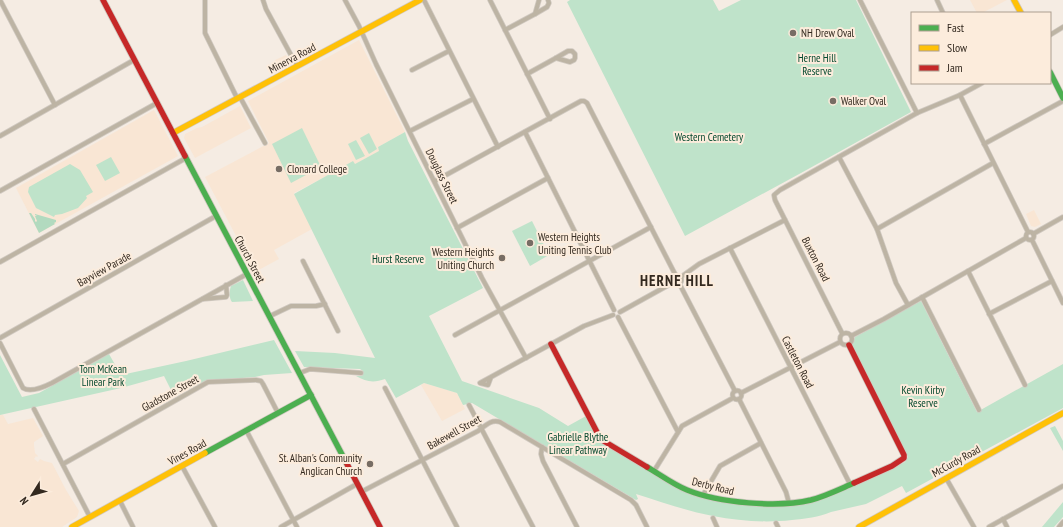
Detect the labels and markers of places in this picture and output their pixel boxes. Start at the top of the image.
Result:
place label: NH Drew Oval [801,26,855,40]
marker: NH Drew Oval [788,28,798,38]
place label: Walker Oval [841,94,887,108]
marker: Walker Oval [828,96,838,106]
place label: Clonard College [287,162,348,176]
marker: Clonard College [274,164,284,174]
place label: Western Heights Uniting Tennis Club [538,230,612,257]
marker: Western Heights Uniting Tennis Club [525,238,535,248]
place label: Western Heights Uniting Church [432,245,494,272]
marker: Western Heights Uniting Church [497,253,507,263]
place label: St. Alban's Community Anglican Church [279,451,363,478]
marker: St. Alban's Community Anglican Church [365,459,375,469]

